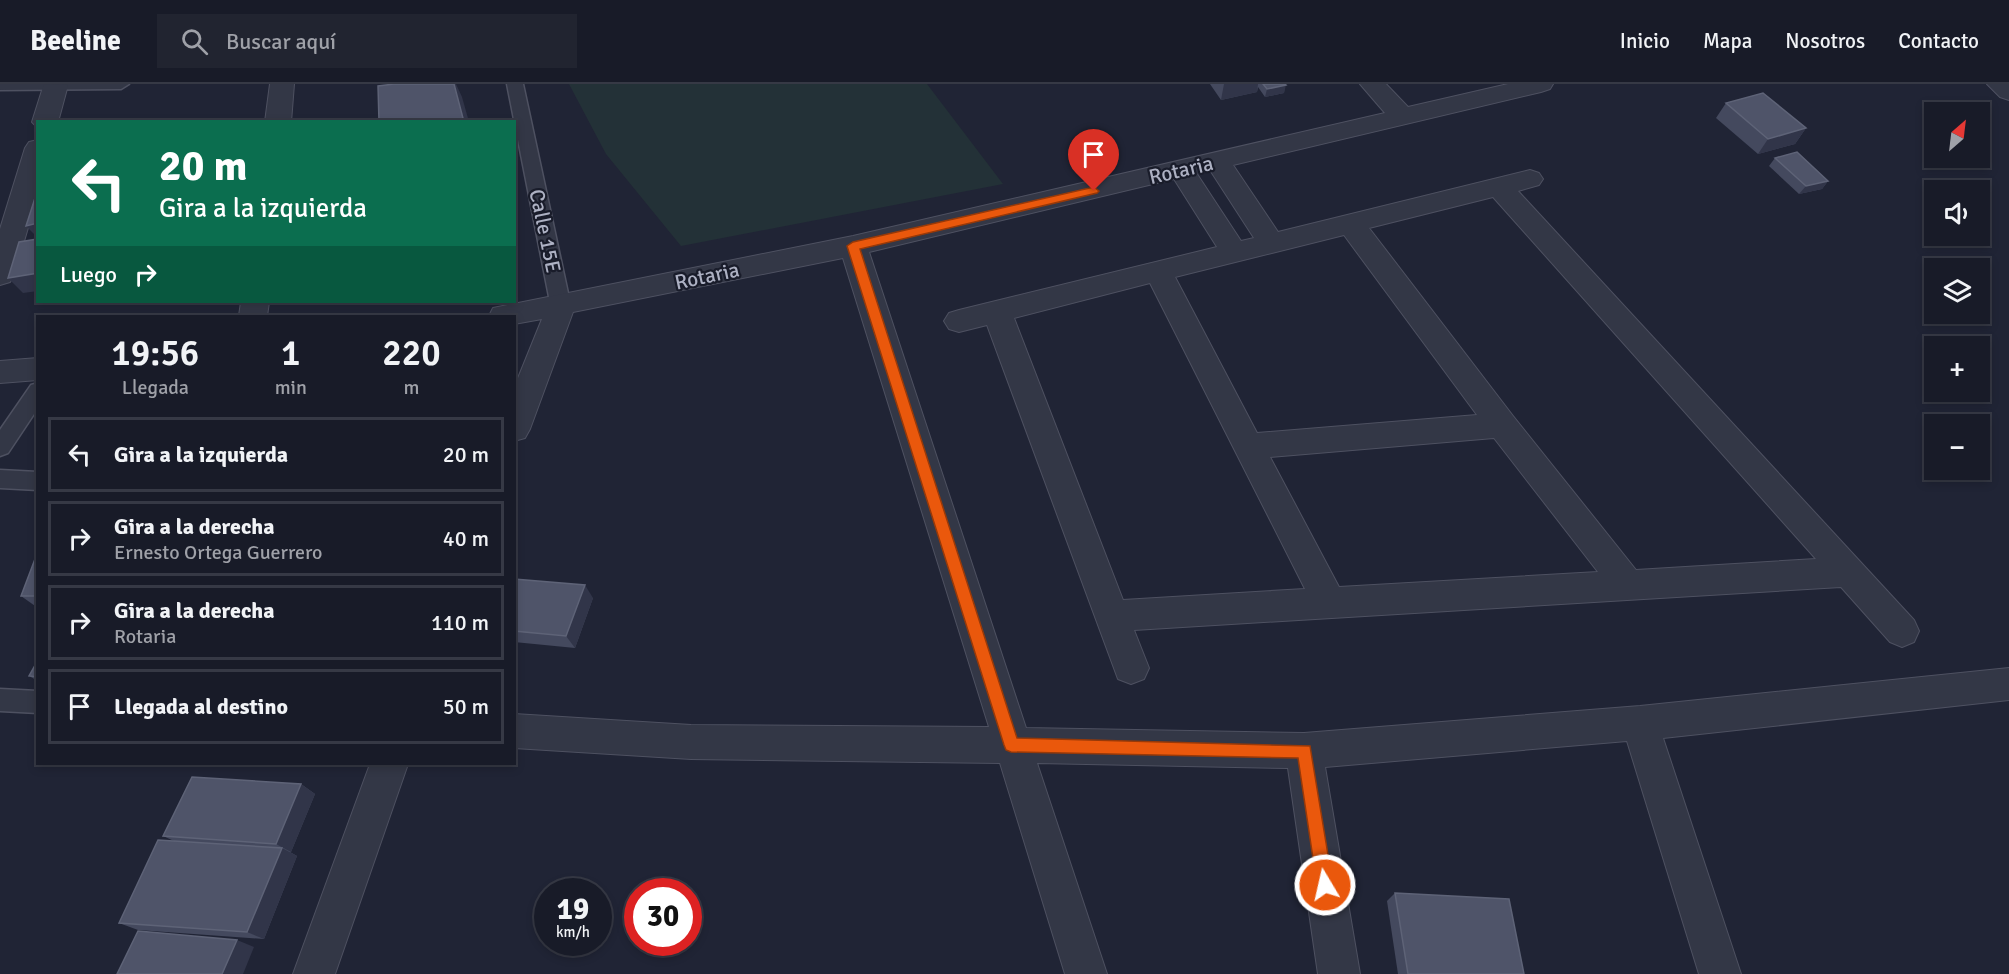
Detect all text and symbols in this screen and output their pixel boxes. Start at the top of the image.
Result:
search box [157,14,577,68]
text: Beeline [30,24,121,58]
icon: search [178,25,211,58]
text: Buscar aquí [226,28,336,55]
text: Inicio [1620,28,1670,54]
text: Mapa [1703,28,1752,54]
text: Nosotros [1785,28,1865,54]
text: Contacto [1898,28,1979,54]
north arrow [1924,102,1990,168]
map controls [1924,102,1990,480]
pin [1068,129,1119,191]
icon: arrive [1077,138,1110,171]
text: 20 m [159,141,248,192]
icon: left [60,144,138,222]
street label: Rotaria [1146,150,1216,190]
button: sound [1924,180,1990,246]
street label: Calle 15E [523,187,567,275]
text: Gira a la izquierda [159,192,367,225]
street label: Rotaria [672,256,742,296]
icon: right [129,258,162,291]
button: layers [1924,258,1990,324]
text: Luego [60,261,117,288]
text: 19:56 [111,331,199,376]
text: 1 [281,331,301,376]
text: 220 [382,331,441,376]
button: + [1924,336,1990,402]
text: Llegada [122,375,189,400]
text: min [275,375,307,400]
text: m [403,375,419,400]
button: − [1924,414,1990,480]
icon: left [63,438,96,471]
text: Gira a la izquierda [114,441,288,468]
text: 20 m [443,441,489,468]
text: Gira a la derecha [114,513,275,540]
icon: right [63,522,96,555]
text: 40 m [443,525,489,552]
text: Ernesto Ortega Guerrero [114,540,322,565]
text: Gira a la derecha [114,597,275,624]
icon: right [63,606,96,639]
text: 110 m [431,609,489,636]
text: Rotaria [114,624,176,649]
icon: arrive [63,690,96,723]
text: Llegada al destino [114,693,288,720]
text: 50 m [443,693,489,720]
position arrow [1293,853,1357,917]
speed limit sign: 30 [624,878,702,956]
text: 19 [557,891,589,928]
text: km/h [556,923,590,941]

